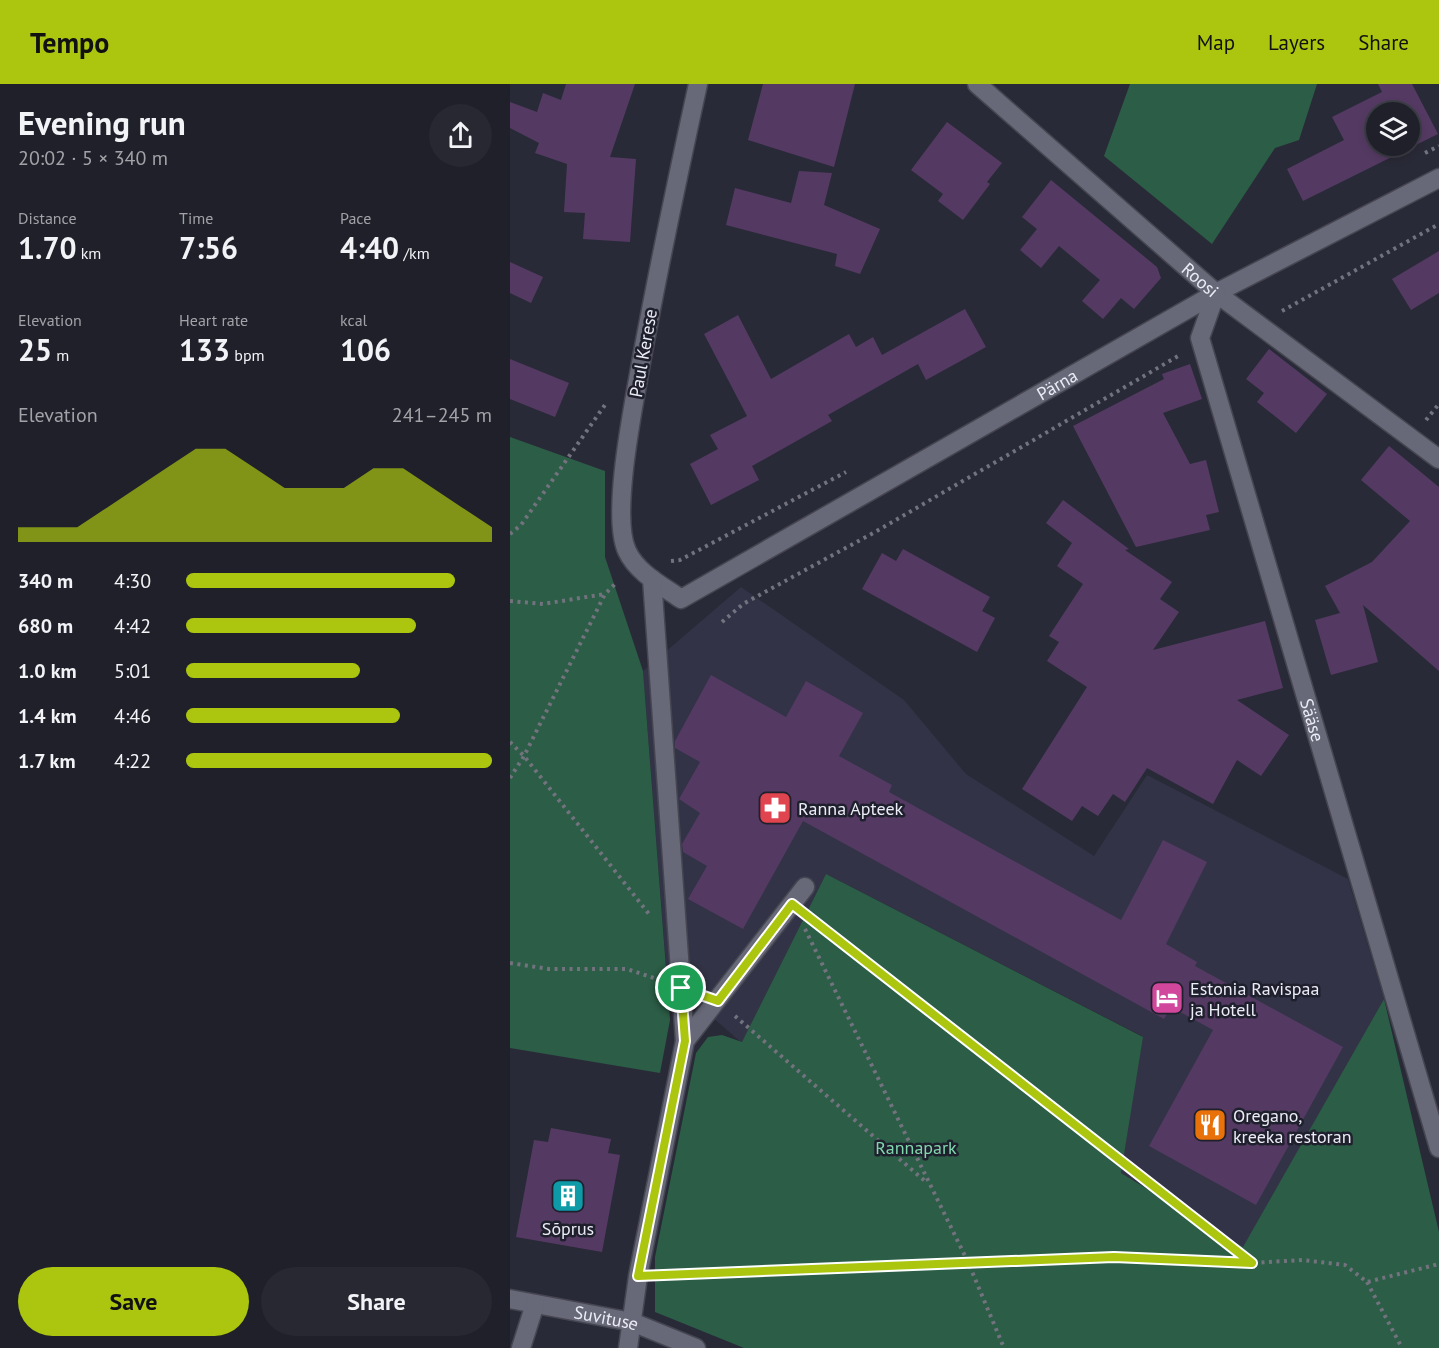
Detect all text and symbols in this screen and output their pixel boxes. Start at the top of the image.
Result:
text: Tempo [30,24,109,61]
text: Map [1197,29,1235,56]
text: Layers [1268,29,1325,56]
text: Share [1358,29,1409,56]
text: Evening run [18,101,186,144]
map controls [1366,102,1420,156]
button: layers [1366,102,1420,156]
button: share [429,104,492,167]
text: 20:02 · 5 × 340 m [18,145,168,171]
text: Distance [18,208,77,228]
text: Time [179,208,213,228]
text: Pace [340,208,371,228]
text: 1.70 [18,228,76,267]
text: 7:56 [179,228,238,267]
text: 4:40 [340,228,399,267]
text: km [76,243,101,263]
text: /km [399,243,430,263]
street label: Roosi [1177,257,1224,302]
street label: Paul Kerese [624,307,662,399]
text: Elevation [18,310,82,330]
text: Heart rate [179,310,248,330]
text: kcal [340,310,367,330]
text: 25 [18,330,52,369]
text: 133 [179,330,230,369]
text: 106 [340,330,391,369]
text: m [52,345,69,365]
text: bpm [230,345,265,365]
street label: Pärna [1032,363,1081,405]
text: Elevation [18,402,98,428]
text: 241–245 m [392,402,492,428]
text: 340 m [18,568,73,594]
text: 4:30 [114,568,151,594]
text: 680 m [18,613,73,639]
text: 4:42 [114,613,151,639]
text: 1.0 km [18,658,77,684]
text: 5:01 [114,658,151,684]
street label: Sääse [1295,696,1330,744]
text: 1.4 km [18,703,77,729]
text: 4:46 [114,703,151,729]
text: 1.7 km [18,748,76,774]
text: 4:22 [114,748,151,774]
pharmacy icon: Ranna Apteek [757,790,793,826]
place label: Ranna Apteek [798,797,904,820]
pin [655,962,706,1013]
icon: arrive [664,971,697,1004]
place label: Estonia Ravispaa ja Hotell [1190,977,1319,1021]
hotel icon: Estonia Ravispaa ja Hotell [1149,980,1185,1016]
place label: Oregano, kreeka restoran [1233,1104,1351,1148]
restaurant icon: Oregano, kreeka restoran [1192,1107,1228,1143]
park label: Rannapark [875,1136,957,1159]
building icon: Sõprus [550,1178,586,1214]
place label: Sõprus [542,1217,594,1240]
button: Save [18,1267,249,1336]
button: Share [261,1267,492,1336]
street label: Suvituse [572,1300,642,1335]

